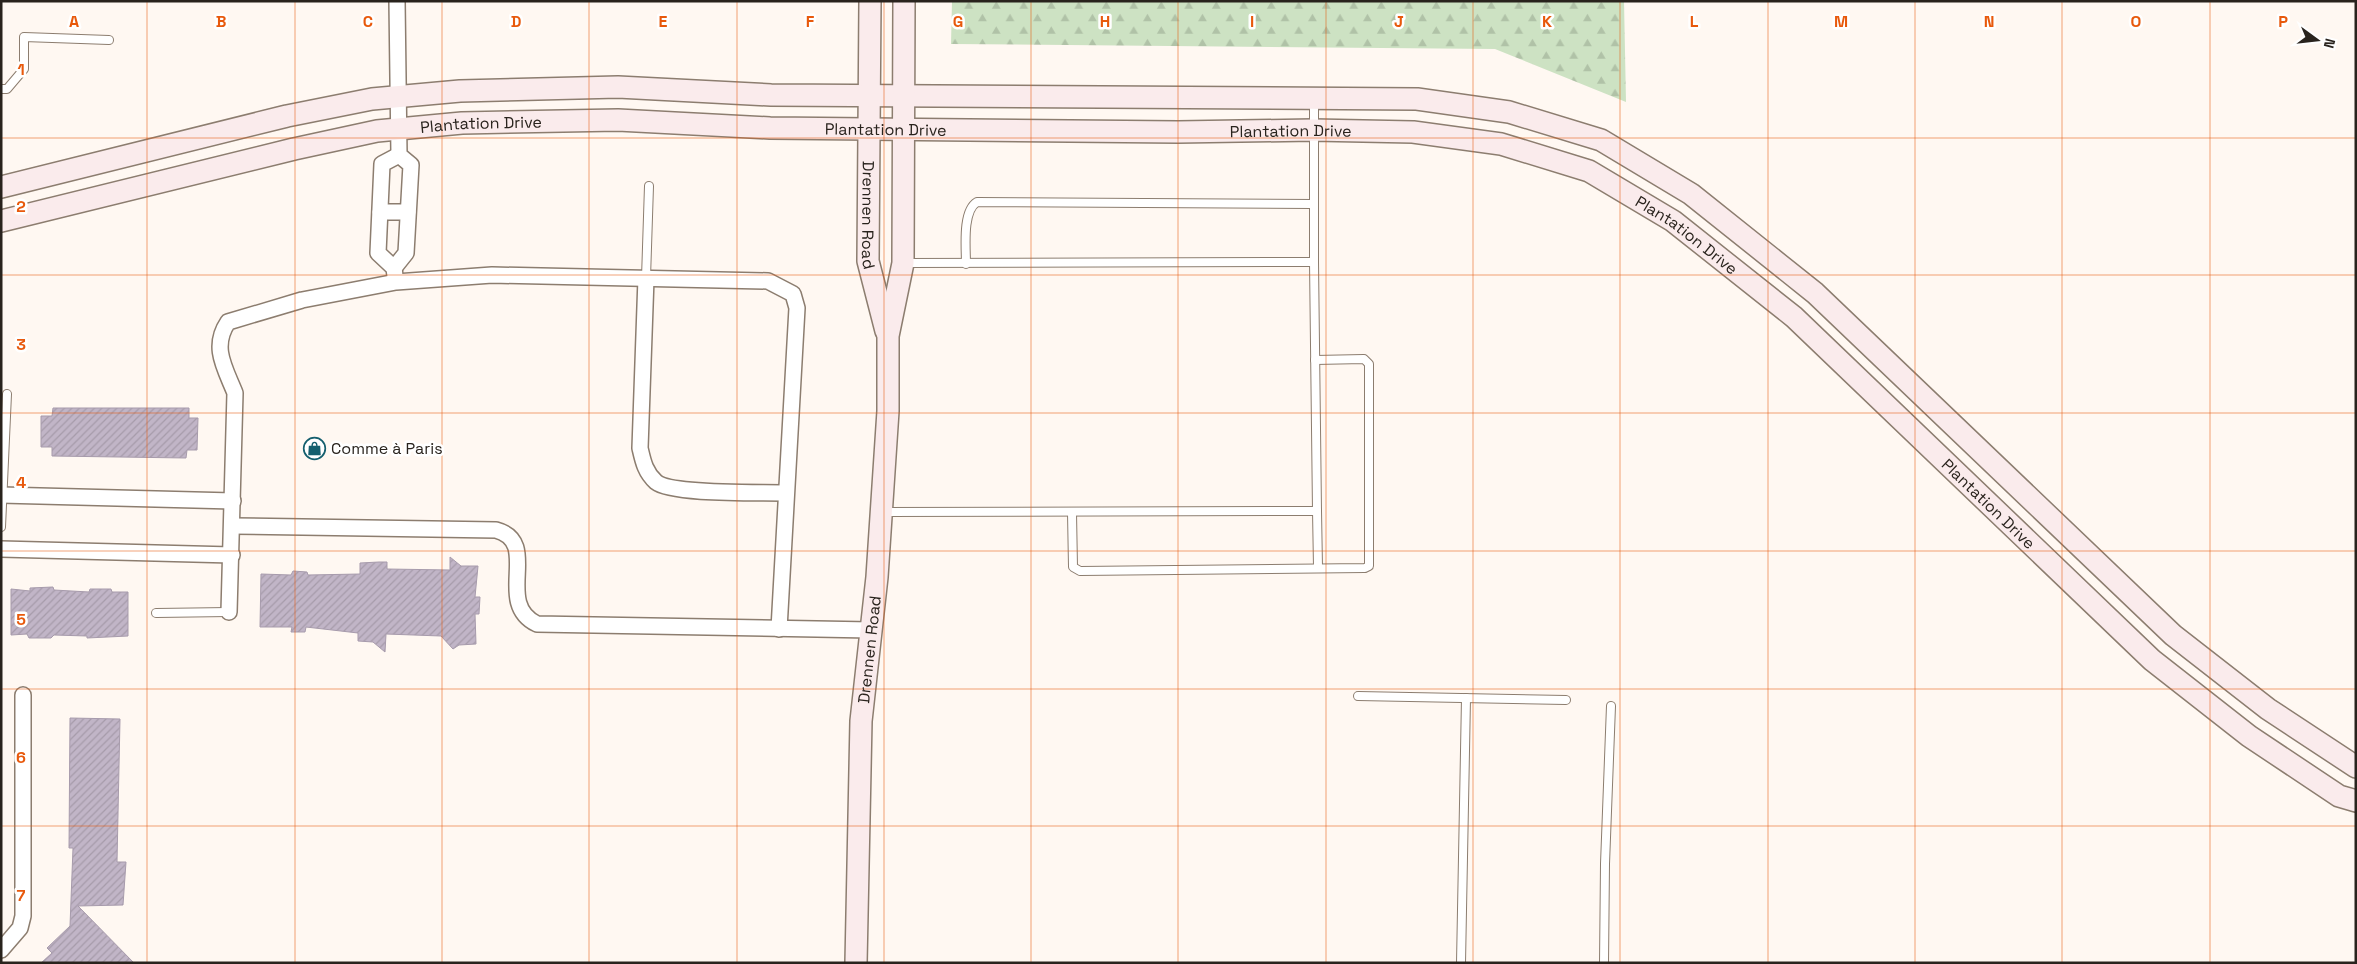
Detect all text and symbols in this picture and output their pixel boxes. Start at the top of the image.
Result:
text: A [69,11,79,32]
text: B [216,11,226,32]
text: C [363,11,373,32]
text: D [511,11,521,32]
text: E [659,11,668,32]
text: F [806,11,815,32]
text: G [953,11,963,32]
text: H [1100,11,1110,32]
text: I [1250,11,1254,32]
text: J [1394,11,1404,32]
text: K [1542,11,1552,32]
text: L [1690,11,1699,32]
text: M [1834,11,1848,32]
text: N [1984,11,1994,32]
text: O [2131,11,2142,32]
text: P [2278,11,2288,32]
north arrow [2292,15,2342,65]
text: N [2320,36,2339,50]
text: 1 [17,59,25,80]
street label: Plantation Drive [419,111,542,137]
street label: Plantation Drive [825,118,947,140]
street label: Plantation Drive [1230,119,1352,142]
street label: Drennen Road [857,161,880,271]
street label: Plantation Drive [1632,191,1742,279]
text: 2 [16,196,26,217]
text: 3 [16,334,26,355]
shop icon: Comme à Paris [303,436,327,460]
place label: Comme à Paris [331,438,443,459]
street label: Plantation Drive [1937,454,2040,553]
text: 4 [16,472,26,493]
street label: Drennen Road [853,595,885,704]
text: 5 [16,609,26,630]
text: 6 [16,747,26,768]
text: 7 [17,885,26,906]

